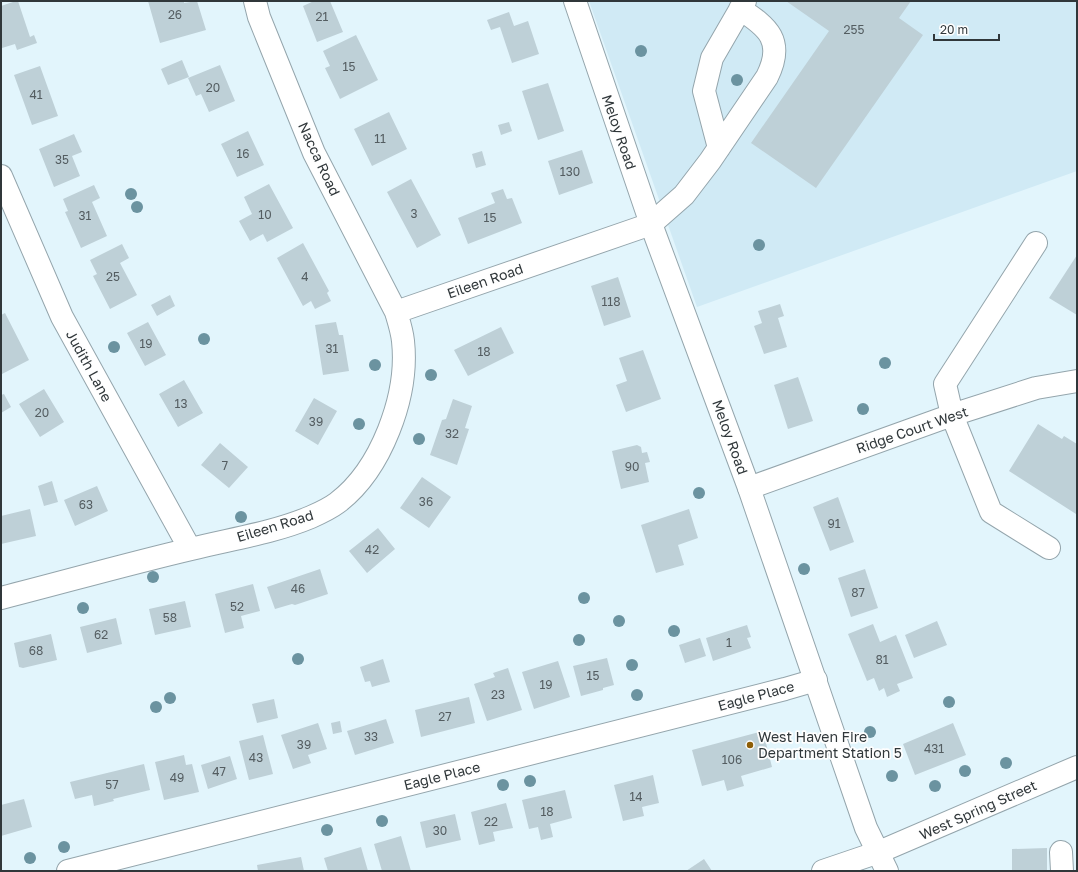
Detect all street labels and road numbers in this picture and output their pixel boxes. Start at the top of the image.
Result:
street label: Meloy Road [599,92,640,172]
street label: Nacca Road [295,119,344,198]
street label: Eileen Road [445,260,525,301]
street label: Judith Lane [63,327,116,404]
street label: Meloy Road [709,397,752,477]
street label: Ridge Court West [854,402,970,457]
street label: Eileen Road [234,506,315,545]
street label: Eagle Place [716,677,796,714]
street label: Eagle Place [402,758,482,793]
street label: West Spring Street [917,776,1039,843]

